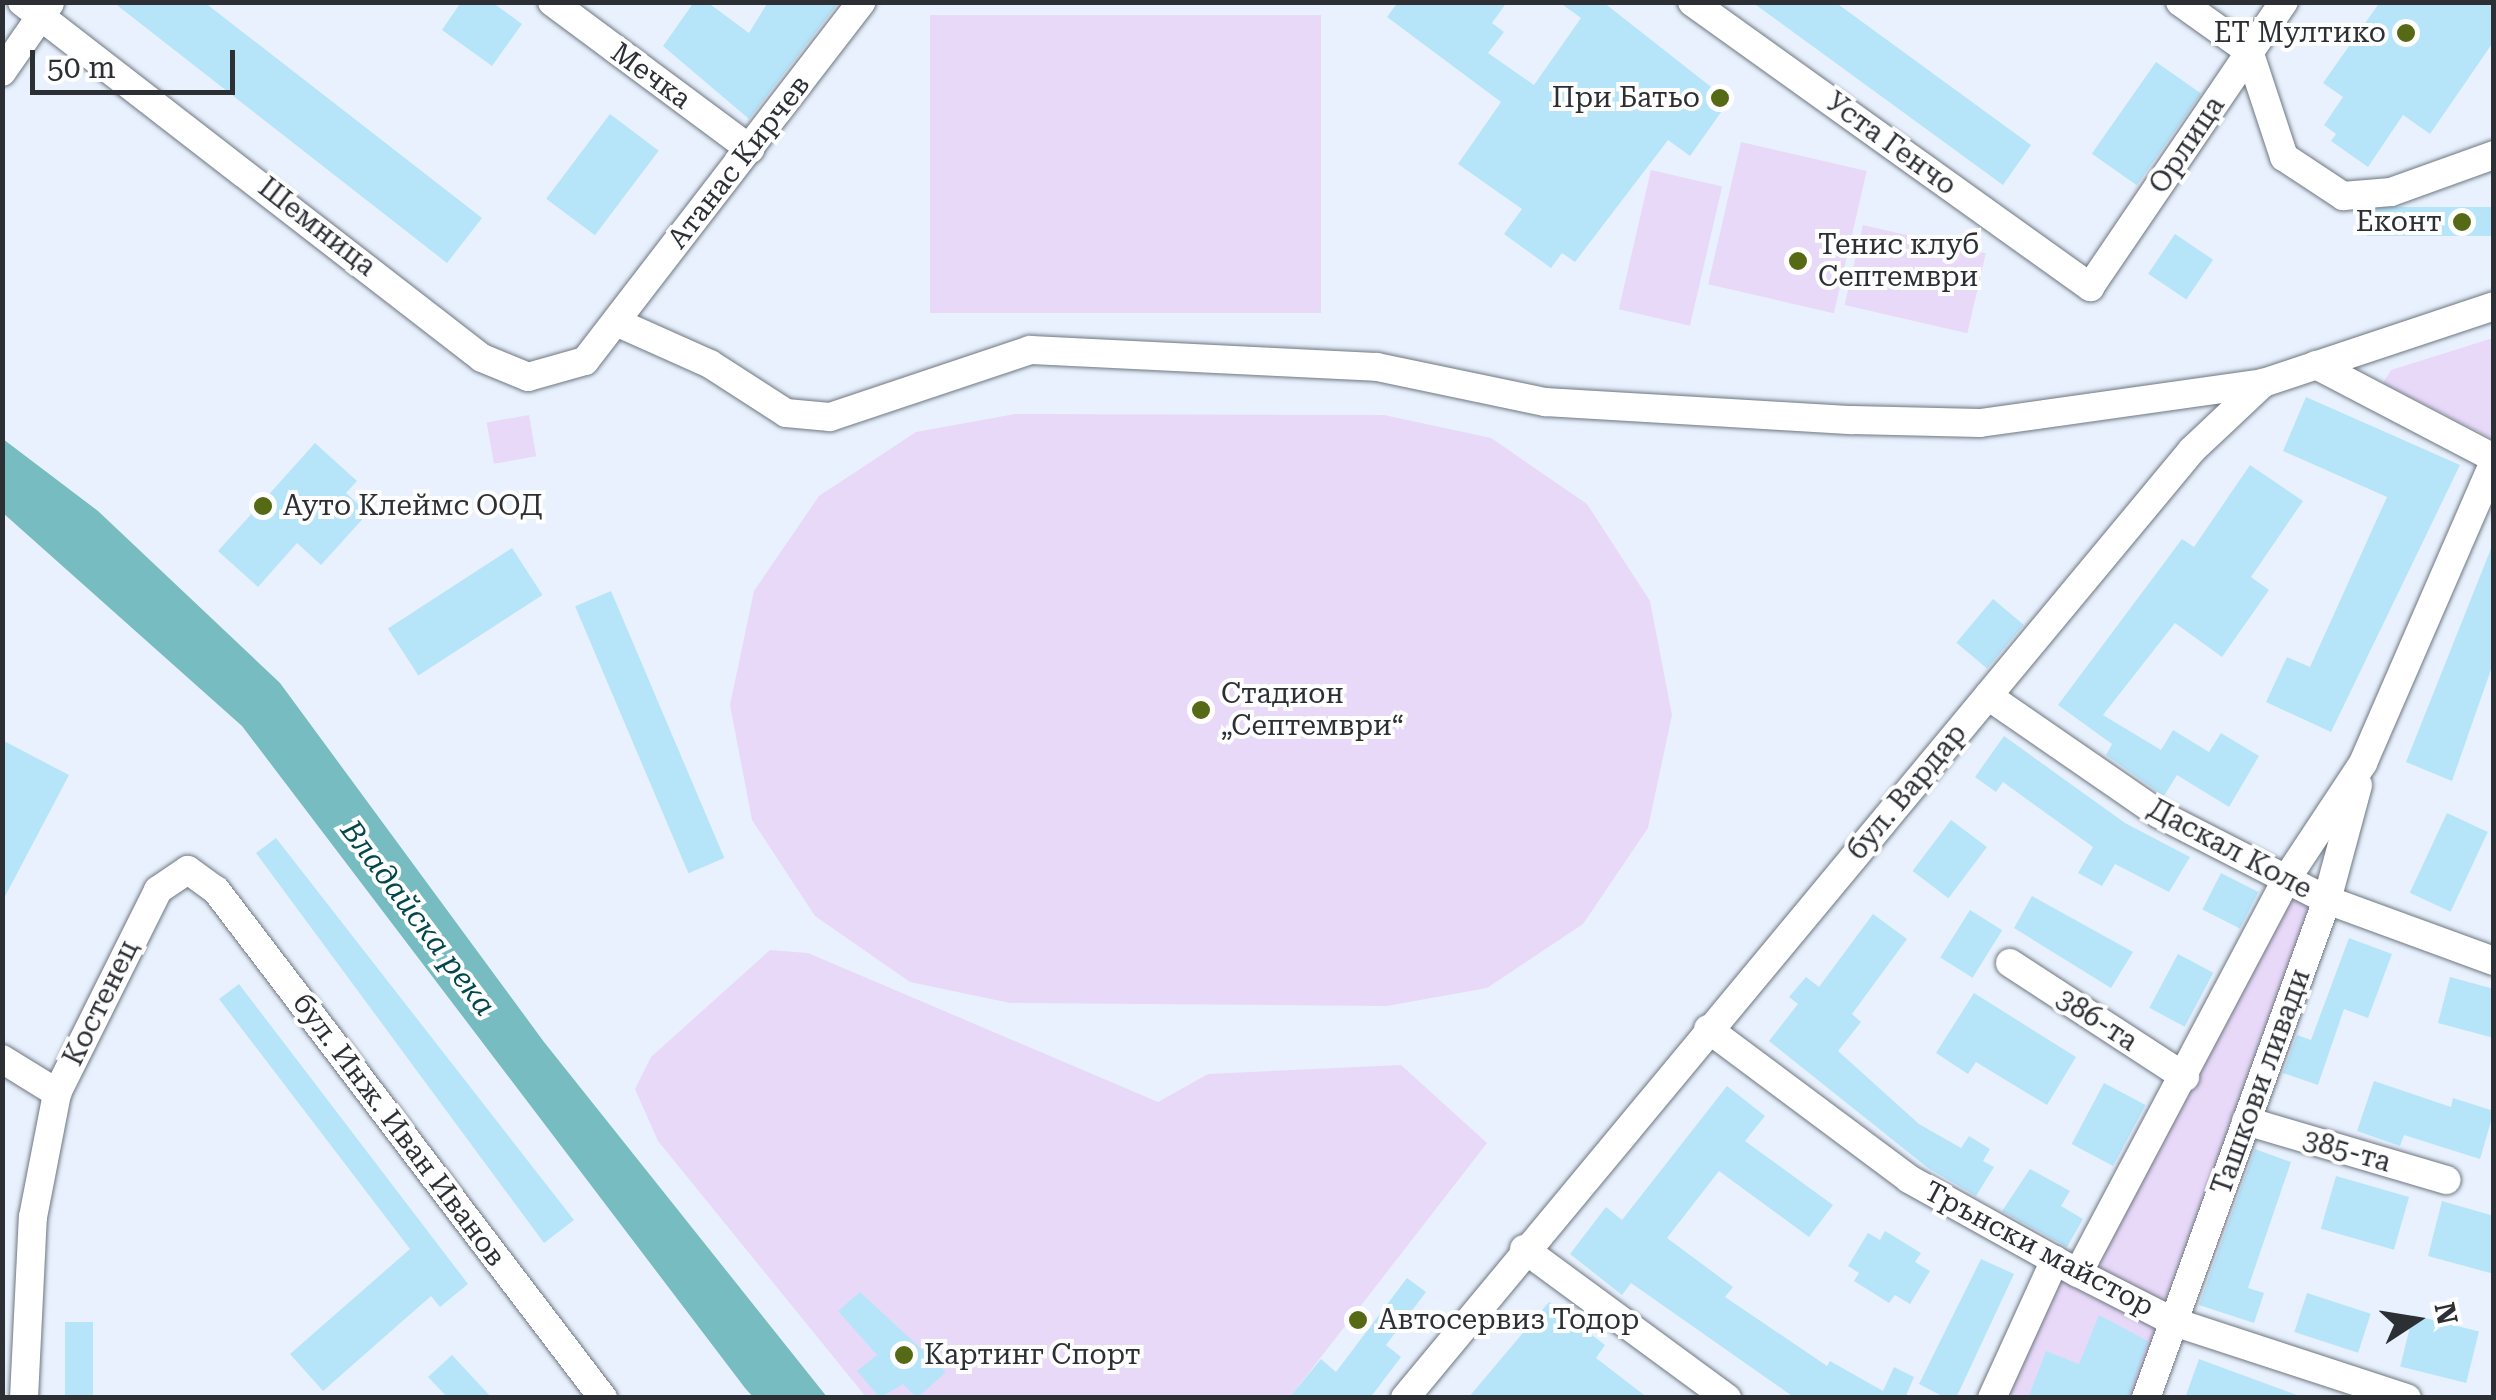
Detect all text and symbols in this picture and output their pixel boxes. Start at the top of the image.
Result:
place label: ЕТ Мултико [2214,16,2386,50]
marker: ЕТ Мултико [2395,22,2417,44]
scale bar [35,30,240,92]
street label: Мечка [604,36,698,116]
text: 50 m [47,50,116,85]
street label: Атанас Кирчев [661,69,817,255]
place label: При Батьо [1552,81,1700,115]
street label: Уста Генчо [1819,85,1963,203]
marker: При Батьо [1709,87,1731,109]
street label: Орлица [2142,90,2232,200]
street label: Шемница [252,171,382,283]
place label: Еконт [2356,205,2442,239]
marker: Еконт [2451,211,2473,233]
place label: Тенис клуб Септември [1818,228,1979,294]
marker: Тенис клуб Септември [1787,250,1809,272]
place label: Ауто Клеймс ООД [283,489,543,523]
marker: Ауто Клеймс ООД [252,495,274,517]
place label: Стадион „Септември“ [1221,677,1404,743]
marker: Стадион „Септември“ [1190,699,1212,721]
street label: бул. Вардар [1840,717,1974,867]
street label: Даскал Коле [2143,792,2317,906]
water label: Владайска река [333,813,503,1023]
street label: Костенец [56,935,146,1071]
street label: Ташкови ливади [2205,964,2317,1200]
street label: 386-та [2050,981,2144,1059]
street label: бул. Инж. Иван Иванов [285,987,513,1273]
street label: 385-та [2299,1122,2395,1180]
street label: Трънски майстор [1919,1174,2159,1324]
north arrow [2366,1270,2466,1370]
text: N [2427,1300,2464,1328]
place label: Автосервиз Тодор [1378,1303,1639,1337]
marker: Автосервиз Тодор [1347,1309,1369,1331]
place label: Картинг Спорт [924,1338,1141,1372]
marker: Картинг Спорт [893,1344,915,1366]

